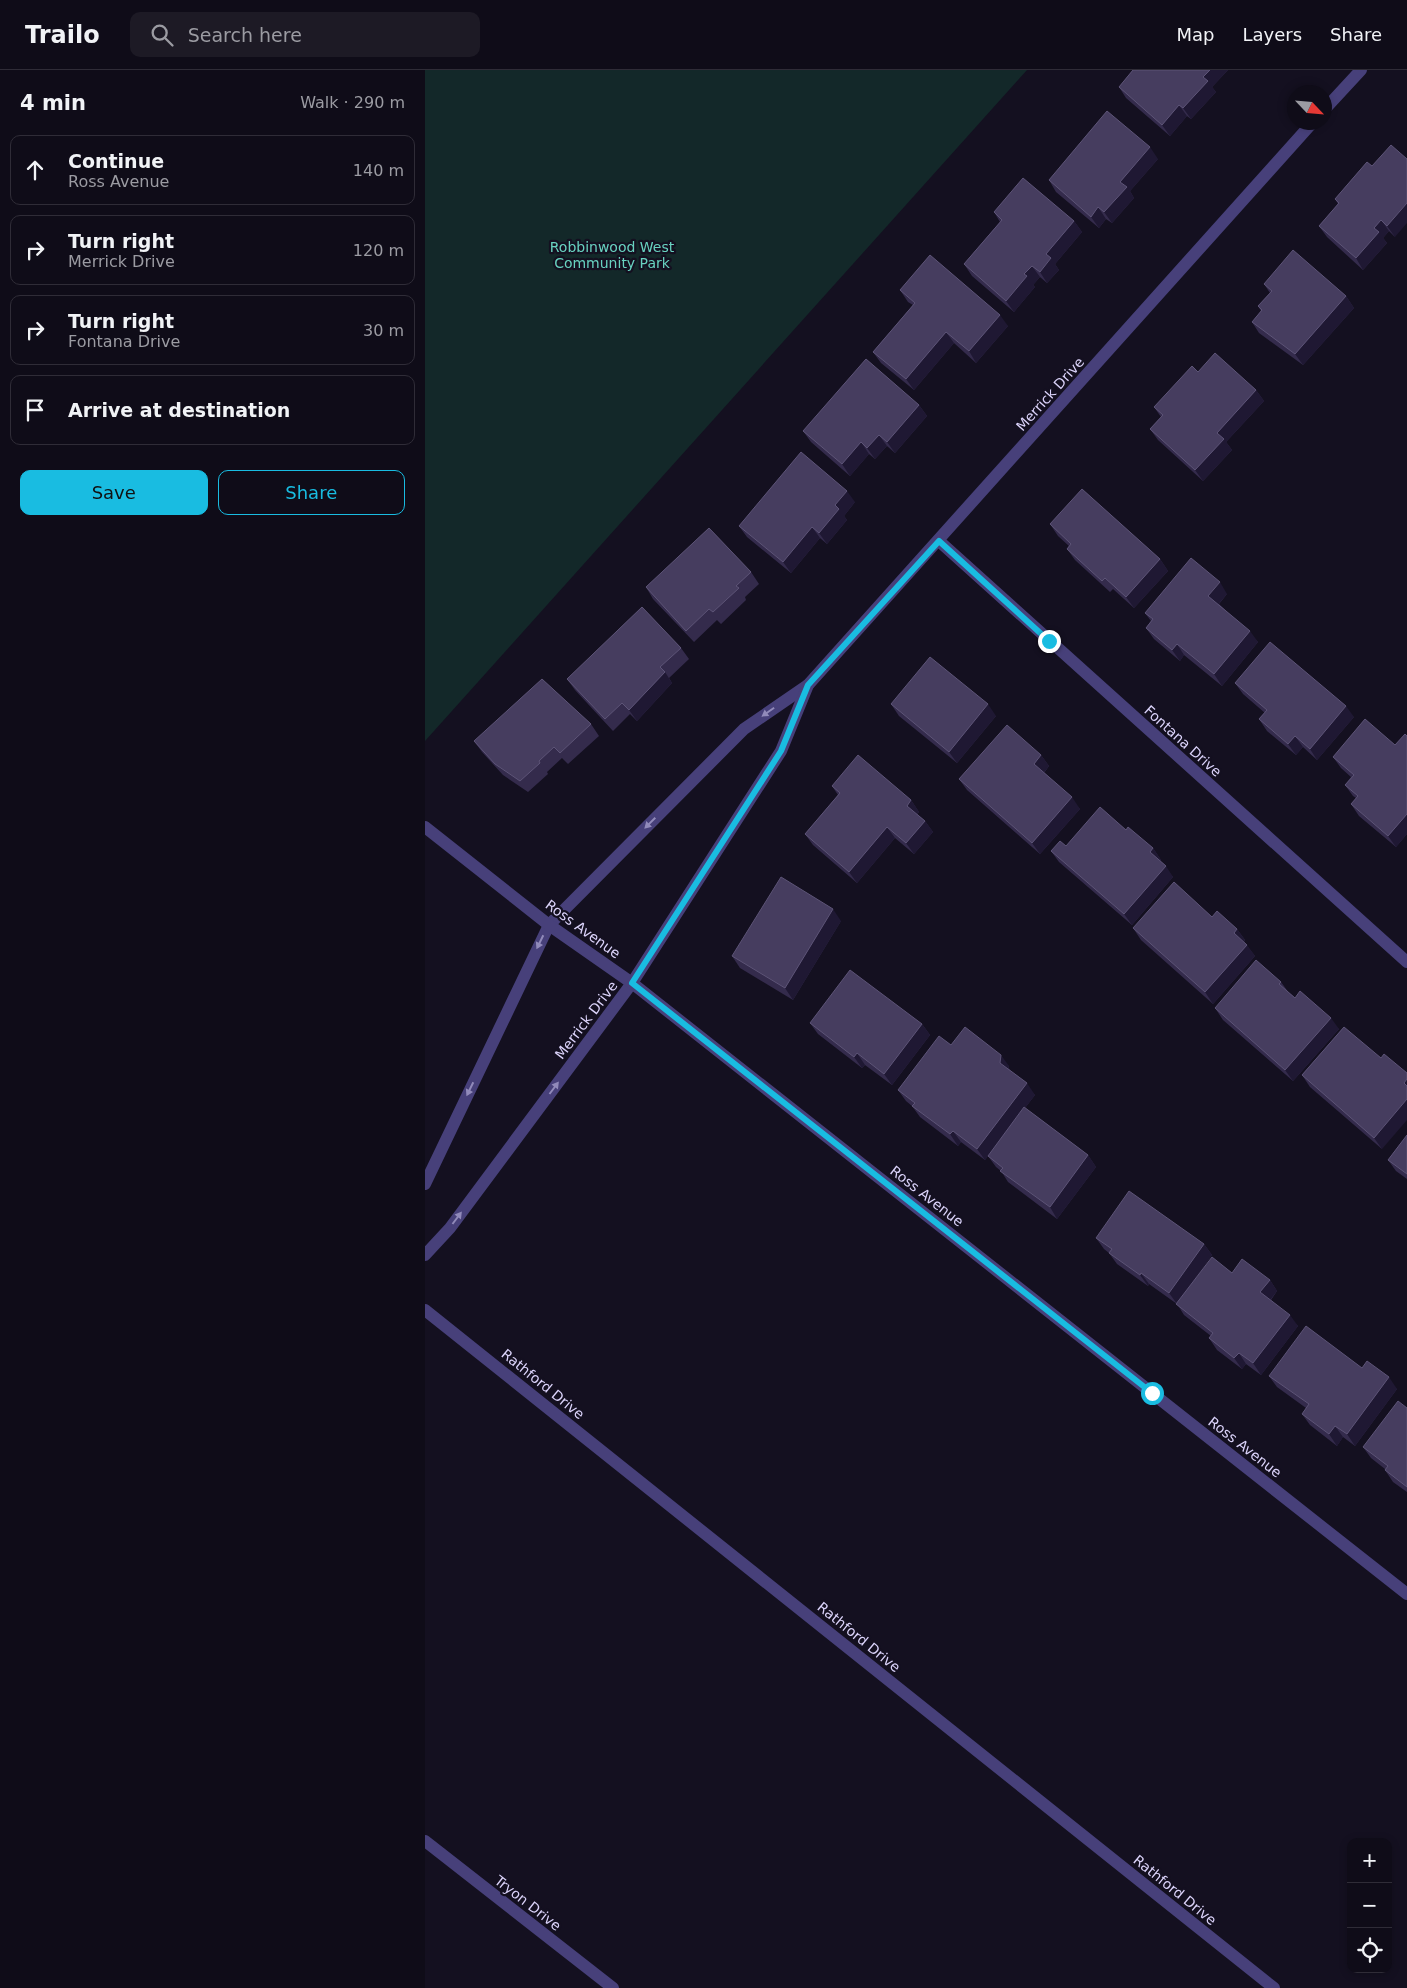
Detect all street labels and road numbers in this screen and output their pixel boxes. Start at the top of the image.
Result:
street label: Merrick Drive [1013,354,1087,434]
street label: Fontana Drive [1141,702,1225,780]
street label: Ross Avenue [542,896,624,962]
street label: Merrick Drive [551,978,621,1062]
street label: Ross Avenue [887,1162,967,1230]
street label: Rathford Drive [498,1346,588,1422]
street label: Ross Avenue [1205,1413,1285,1481]
street label: Rathford Drive [814,1599,904,1675]
street label: Rathford Drive [1130,1852,1220,1928]
street label: Tryon Drive [491,1872,564,1934]

